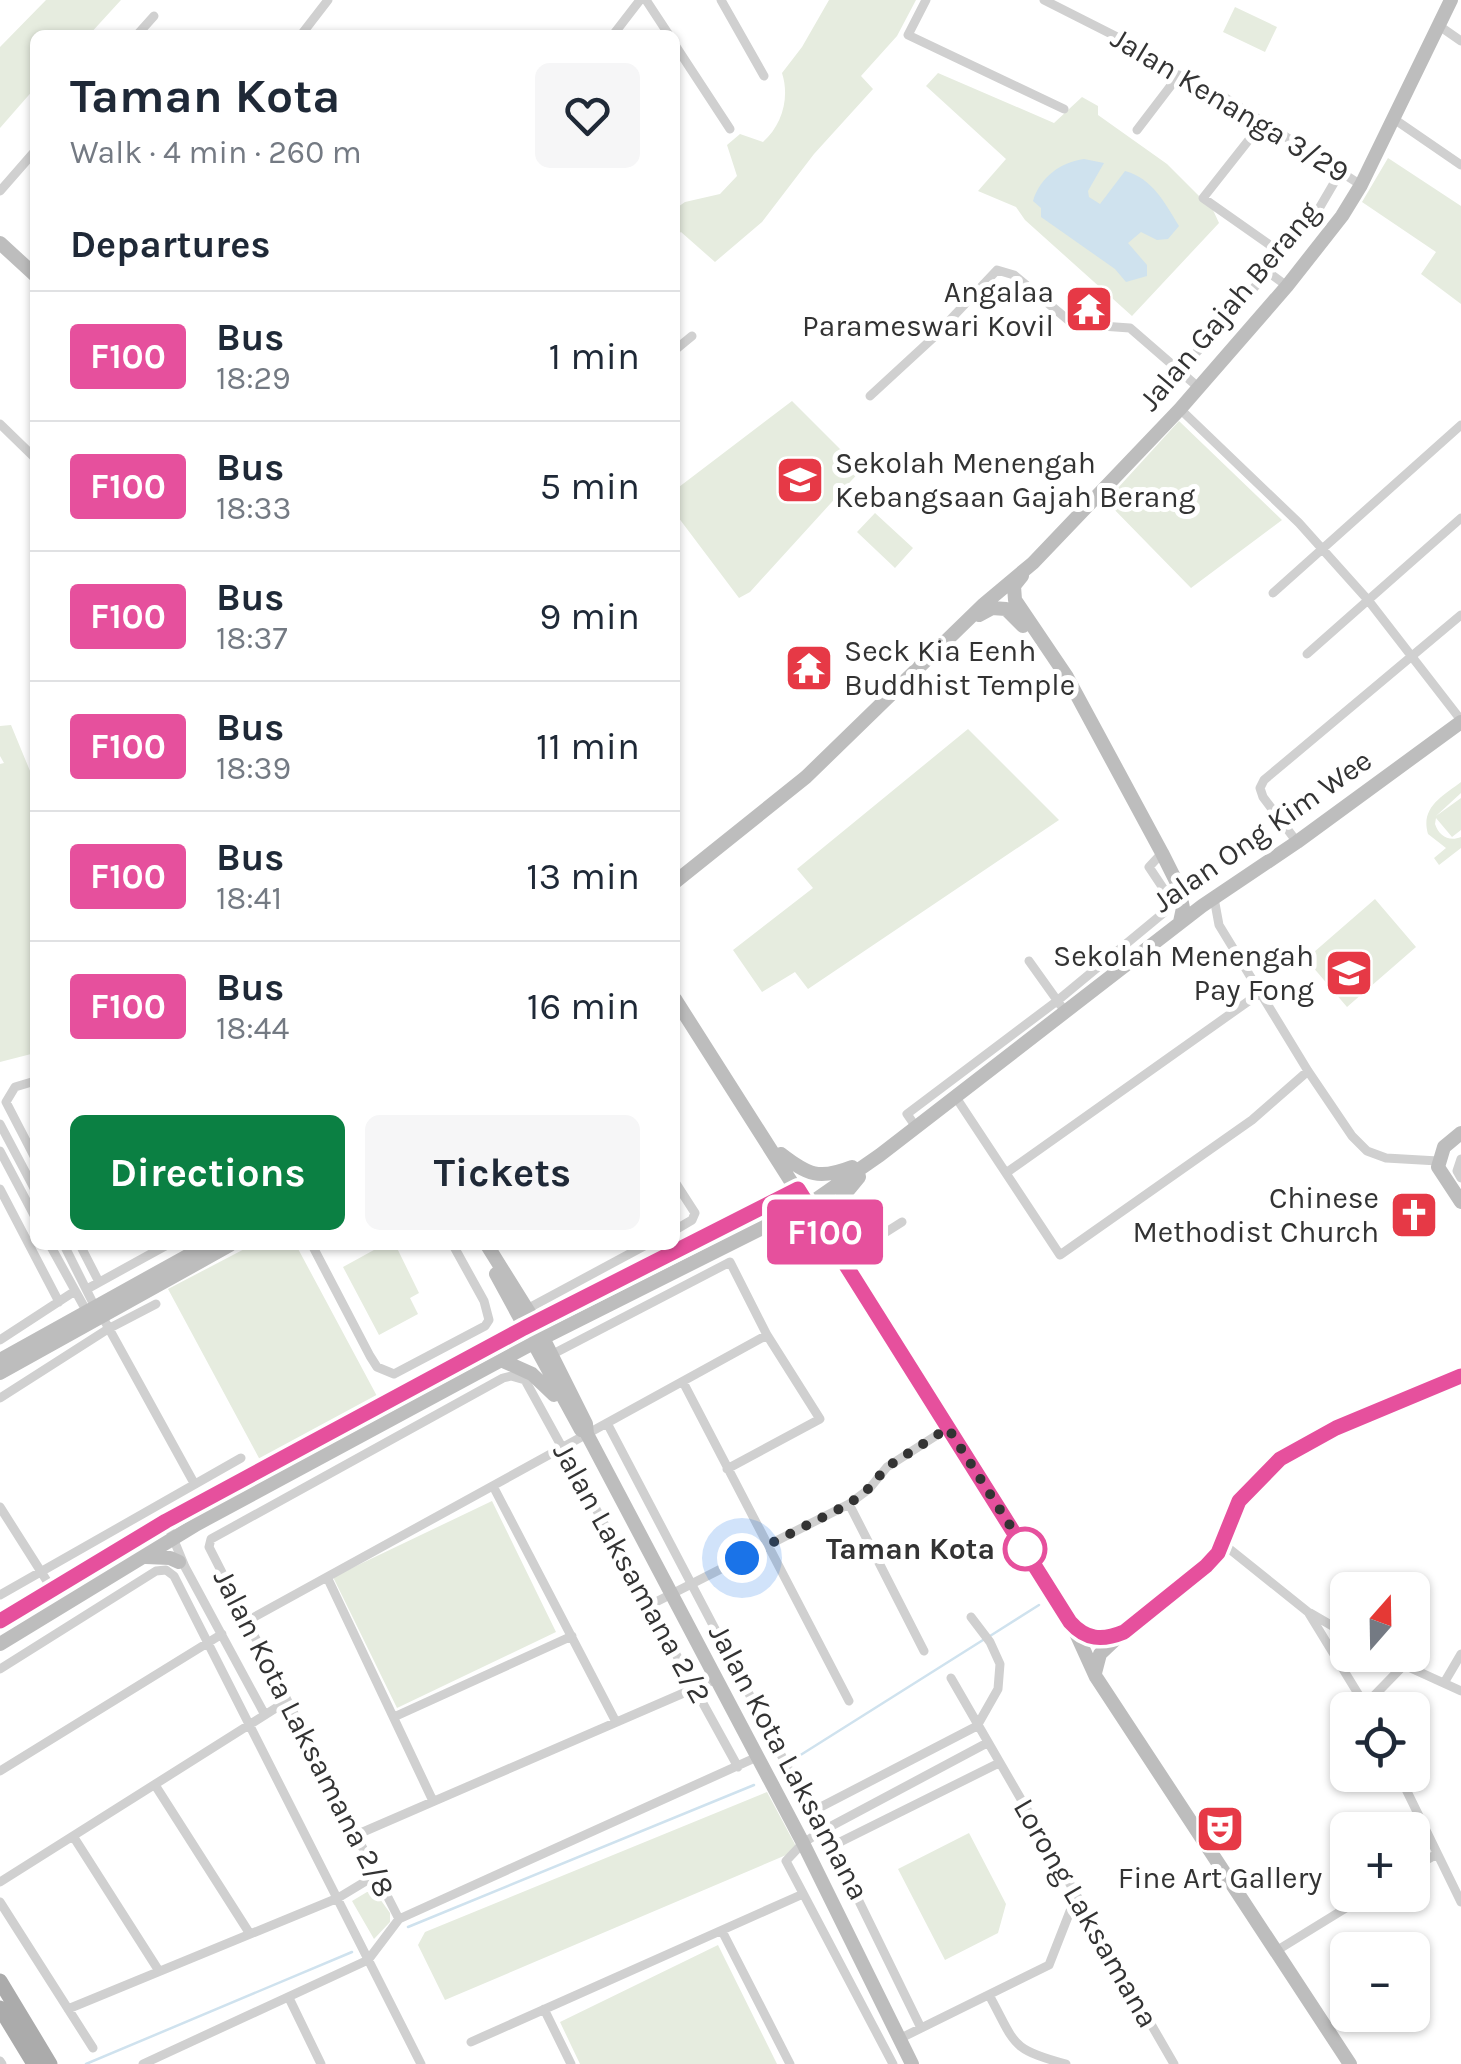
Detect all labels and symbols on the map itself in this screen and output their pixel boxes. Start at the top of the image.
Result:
street label: Jalan Kenanga 3/29 [1105,20,1355,190]
street label: Jalan Gajah Berang [1131,194,1327,418]
place label: Angalaa Parameswari Kovil [802,274,1054,344]
temple icon: Angalaa Parameswari Kovil [1063,283,1115,335]
place label: Sekolah Menengah Kebangsaan Gajah Berang [835,445,1195,515]
school or university icon: Sekolah Menengah Kebangsaan Gajah Berang [774,454,826,506]
place label: Seck Kia Eenh Buddhist Temple [844,633,1075,703]
temple icon: Seck Kia Eenh Buddhist Temple [783,642,835,694]
street label: Jalan Ong Kim Wee [1145,742,1379,920]
place label: Sekolah Menengah Pay Fong [1053,938,1314,1008]
school or university icon: Sekolah Menengah Pay Fong [1323,947,1375,999]
place label: Chinese Methodist Church [1132,1180,1379,1250]
church icon: Chinese Methodist Church [1388,1189,1440,1241]
line badge: F100 [755,1200,895,1264]
street label: Jalan Laksamana 2/2 [545,1436,719,1710]
marker: Taman Kota [1004,1528,1046,1570]
place label: Taman Kota [826,1531,995,1567]
your location [717,1533,767,1583]
street label: Jalan Kota Laksamana 2/8 [206,1563,402,1903]
north arrow [1330,1572,1430,1672]
street label: Jalan Kota Laksamana [701,1618,877,1906]
street label: Lorong Laksamana [1006,1792,1166,2034]
theatre icon: Fine Art Gallery [1194,1803,1246,1855]
place label: Fine Art Gallery [1118,1860,1322,1896]

